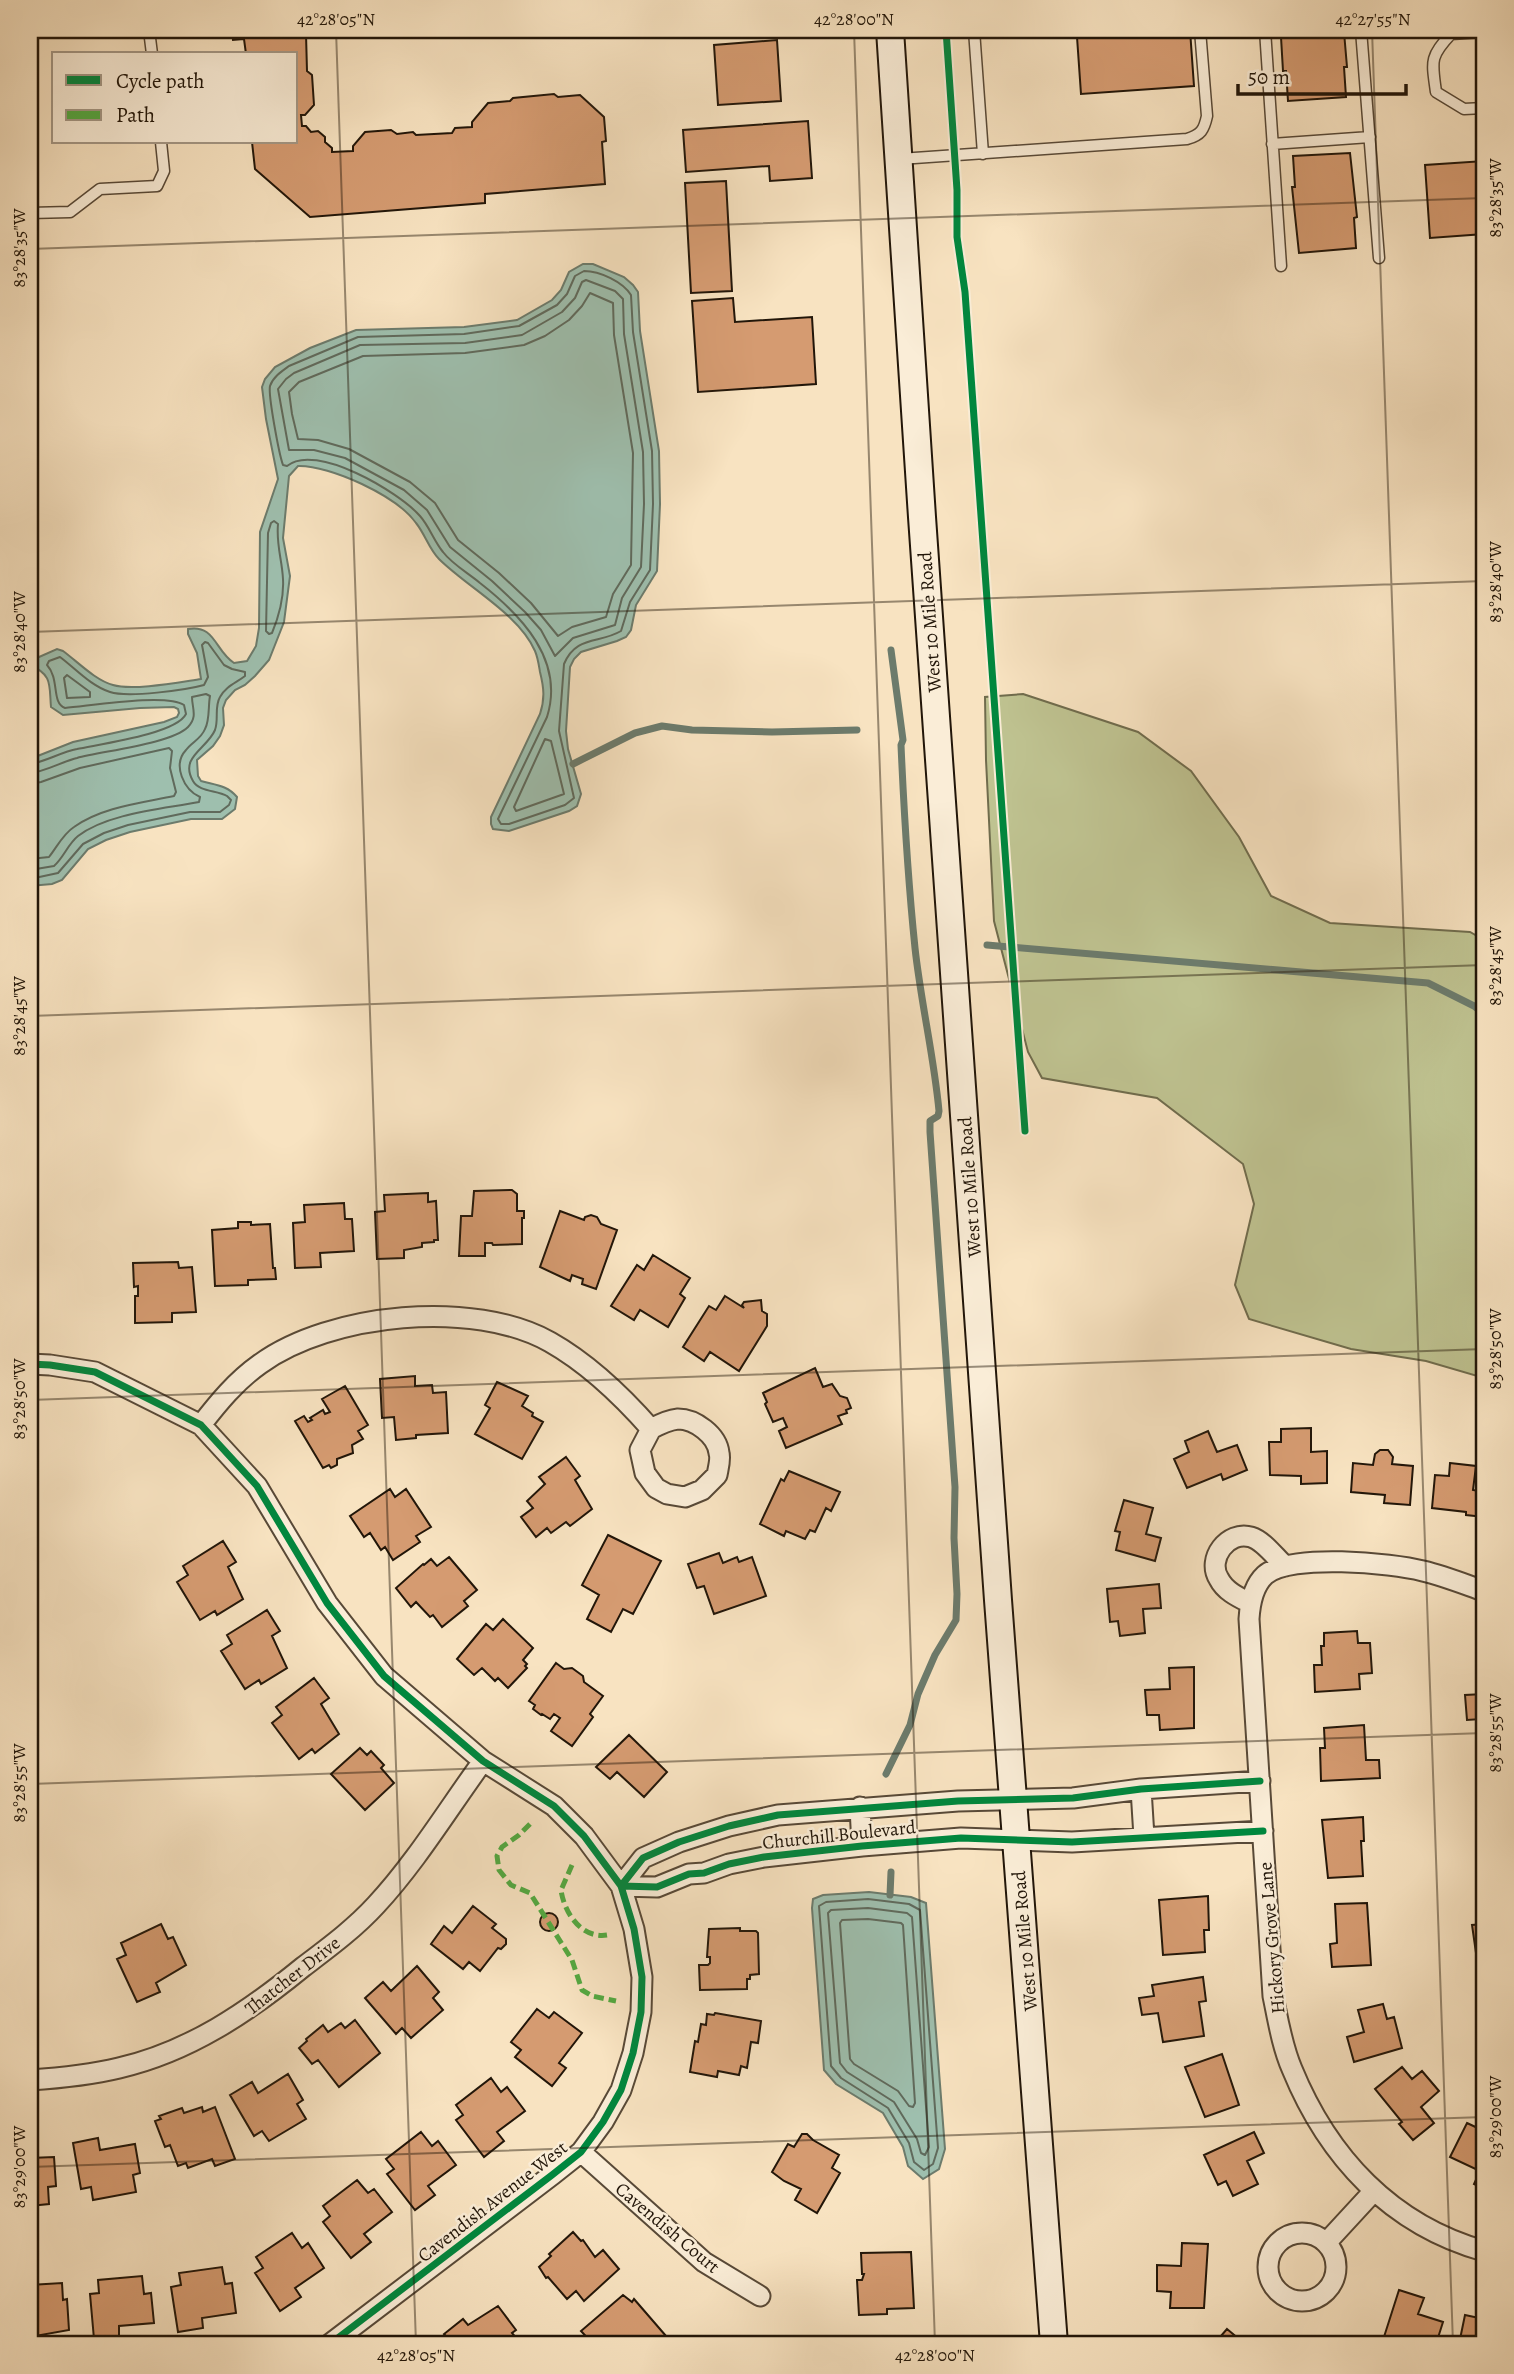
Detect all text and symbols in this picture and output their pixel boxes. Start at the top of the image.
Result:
text: 42°28'05"N [297,7,375,31]
text: 42°28'00"N [814,7,894,31]
text: 42°27'55"N [1335,7,1411,31]
legend [52,52,298,144]
scale bar [1238,52,1406,96]
text: 50 m [1248,63,1290,91]
text: Cycle path [116,67,205,95]
text: Path [116,101,155,129]
text: 83°28'35"W [1483,158,1507,238]
text: 83°28'35"W [7,208,31,288]
text: 83°28'40"W [1483,541,1507,623]
street label: West 10 Mile Road [912,550,948,694]
text: 83°28'40"W [7,591,31,673]
text: 83°28'45"W [1483,926,1507,1006]
text: 83°28'45"W [7,976,31,1056]
street label: West 10 Mile Road [952,1115,988,1259]
text: 83°28'50"W [1483,1308,1507,1390]
text: 83°28'50"W [7,1358,31,1440]
text: 83°28'55"W [1483,1693,1507,1773]
text: 83°28'55"W [7,1743,31,1823]
street label: Churchill Boulevard [761,1814,918,1856]
street label: Hickory Grove Lane [1252,1861,1292,2015]
street label: West 10 Mile Road [1006,1869,1044,2013]
street label: Thatcher Drive [240,1930,346,2021]
text: 83°29'00"W [1483,2075,1507,2158]
text: 83°29'00"W [7,2125,31,2208]
street label: Cavendish Avenue West [412,2135,573,2269]
street label: Cavendish Court [609,2176,725,2279]
text: 42°28'05"N [377,2343,455,2367]
text: 42°28'00"N [895,2343,975,2367]

